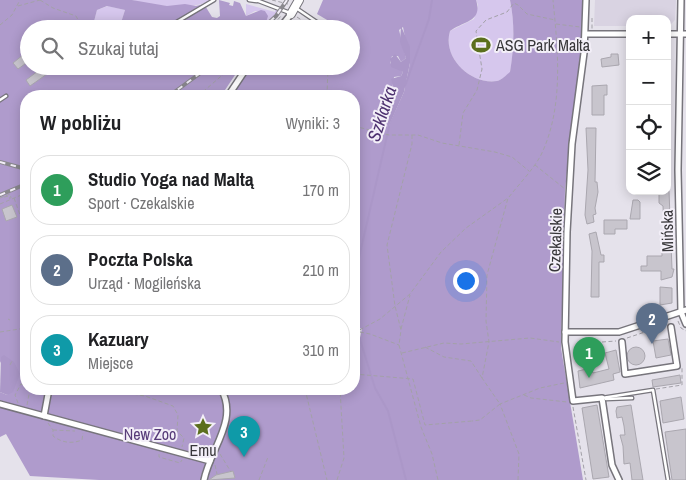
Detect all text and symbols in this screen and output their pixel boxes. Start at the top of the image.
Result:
map controls [626,15,671,195]
button: + [626,15,671,60]
search box [20,20,360,75]
icon: search [38,34,66,62]
sports icon: ASG Park Malta [470,34,492,56]
place label: ASG Park Malta [495,34,591,56]
text: Szukaj tutaj [78,35,159,61]
button: − [626,60,671,105]
water label: Szklarka [361,83,402,145]
button: locate [626,105,671,150]
text: W pobliżu [40,108,121,137]
text: Wyniki: 3 [285,112,340,134]
button: layers [626,150,671,195]
text: Studio Yoga nad Maltą [88,166,254,192]
text: 1 [53,179,61,201]
text: 170 m [303,179,339,201]
text: Sport · Czekalskie [88,192,194,214]
street label: Czekalskie [543,208,567,272]
street label: Mińska [656,209,678,252]
text: Poczta Polska [88,246,193,272]
text: 2 [53,259,61,281]
text: 210 m [303,259,339,281]
your location [453,268,479,294]
text: Urząd · Mogileńska [88,272,201,294]
pin: 2 [636,303,668,344]
text: Kazuary [88,326,149,352]
pin: 1 [573,337,605,378]
text: 3 [53,339,61,361]
text: 310 m [303,339,339,361]
text: Miejsce [88,352,133,374]
place icon: Emu [192,416,214,438]
pin: 3 [228,416,260,457]
park label: New Zoo [124,423,176,445]
place label: Emu [190,439,216,461]

